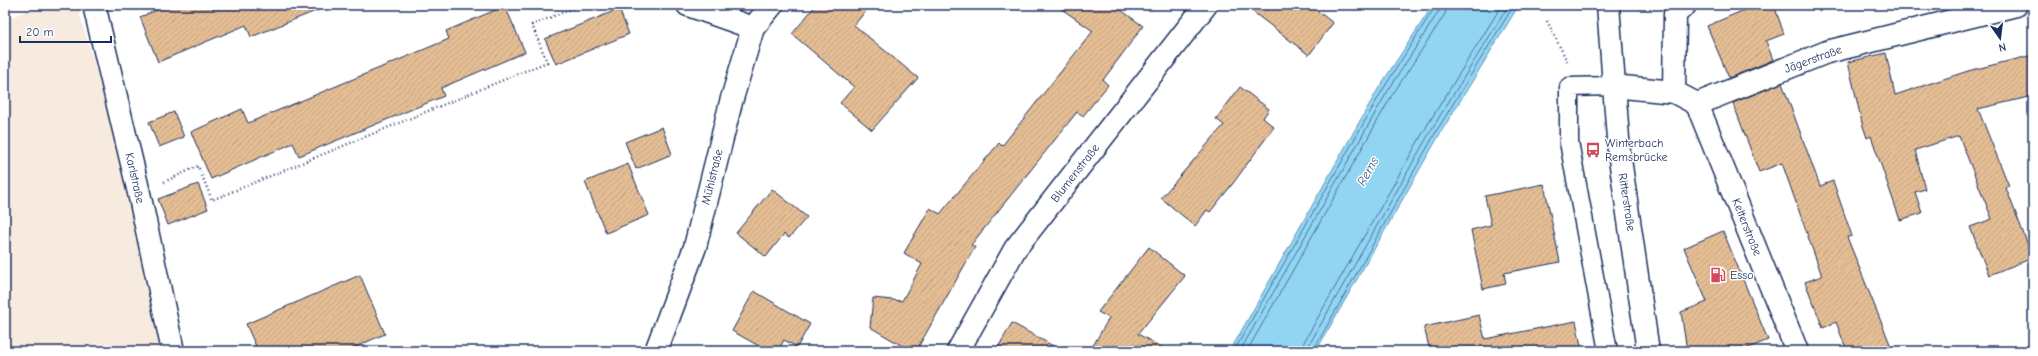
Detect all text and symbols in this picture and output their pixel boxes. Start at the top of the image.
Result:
scale bar [20,18,111,44]
north arrow [1980,18,2020,58]
text: 20 m [26,25,54,39]
text: N [1997,40,2007,54]
street label: Jägerstraße [1782,42,1844,76]
place label: Winterbach Remsbrücke [1605,136,1668,164]
street label: Blumenstraße [1048,141,1102,205]
bus stop icon: Winterbach Remsbrücke [1584,141,1602,159]
street label: Mühlstraße [698,148,726,206]
street label: Karlstraße [122,151,148,205]
water label: Rems [1353,154,1382,188]
street label: Ritterstraße [1615,172,1639,232]
street label: Kelterstraße [1729,196,1765,258]
fuel station icon: Esso [1709,266,1727,284]
place label: Esso [1730,268,1754,282]

